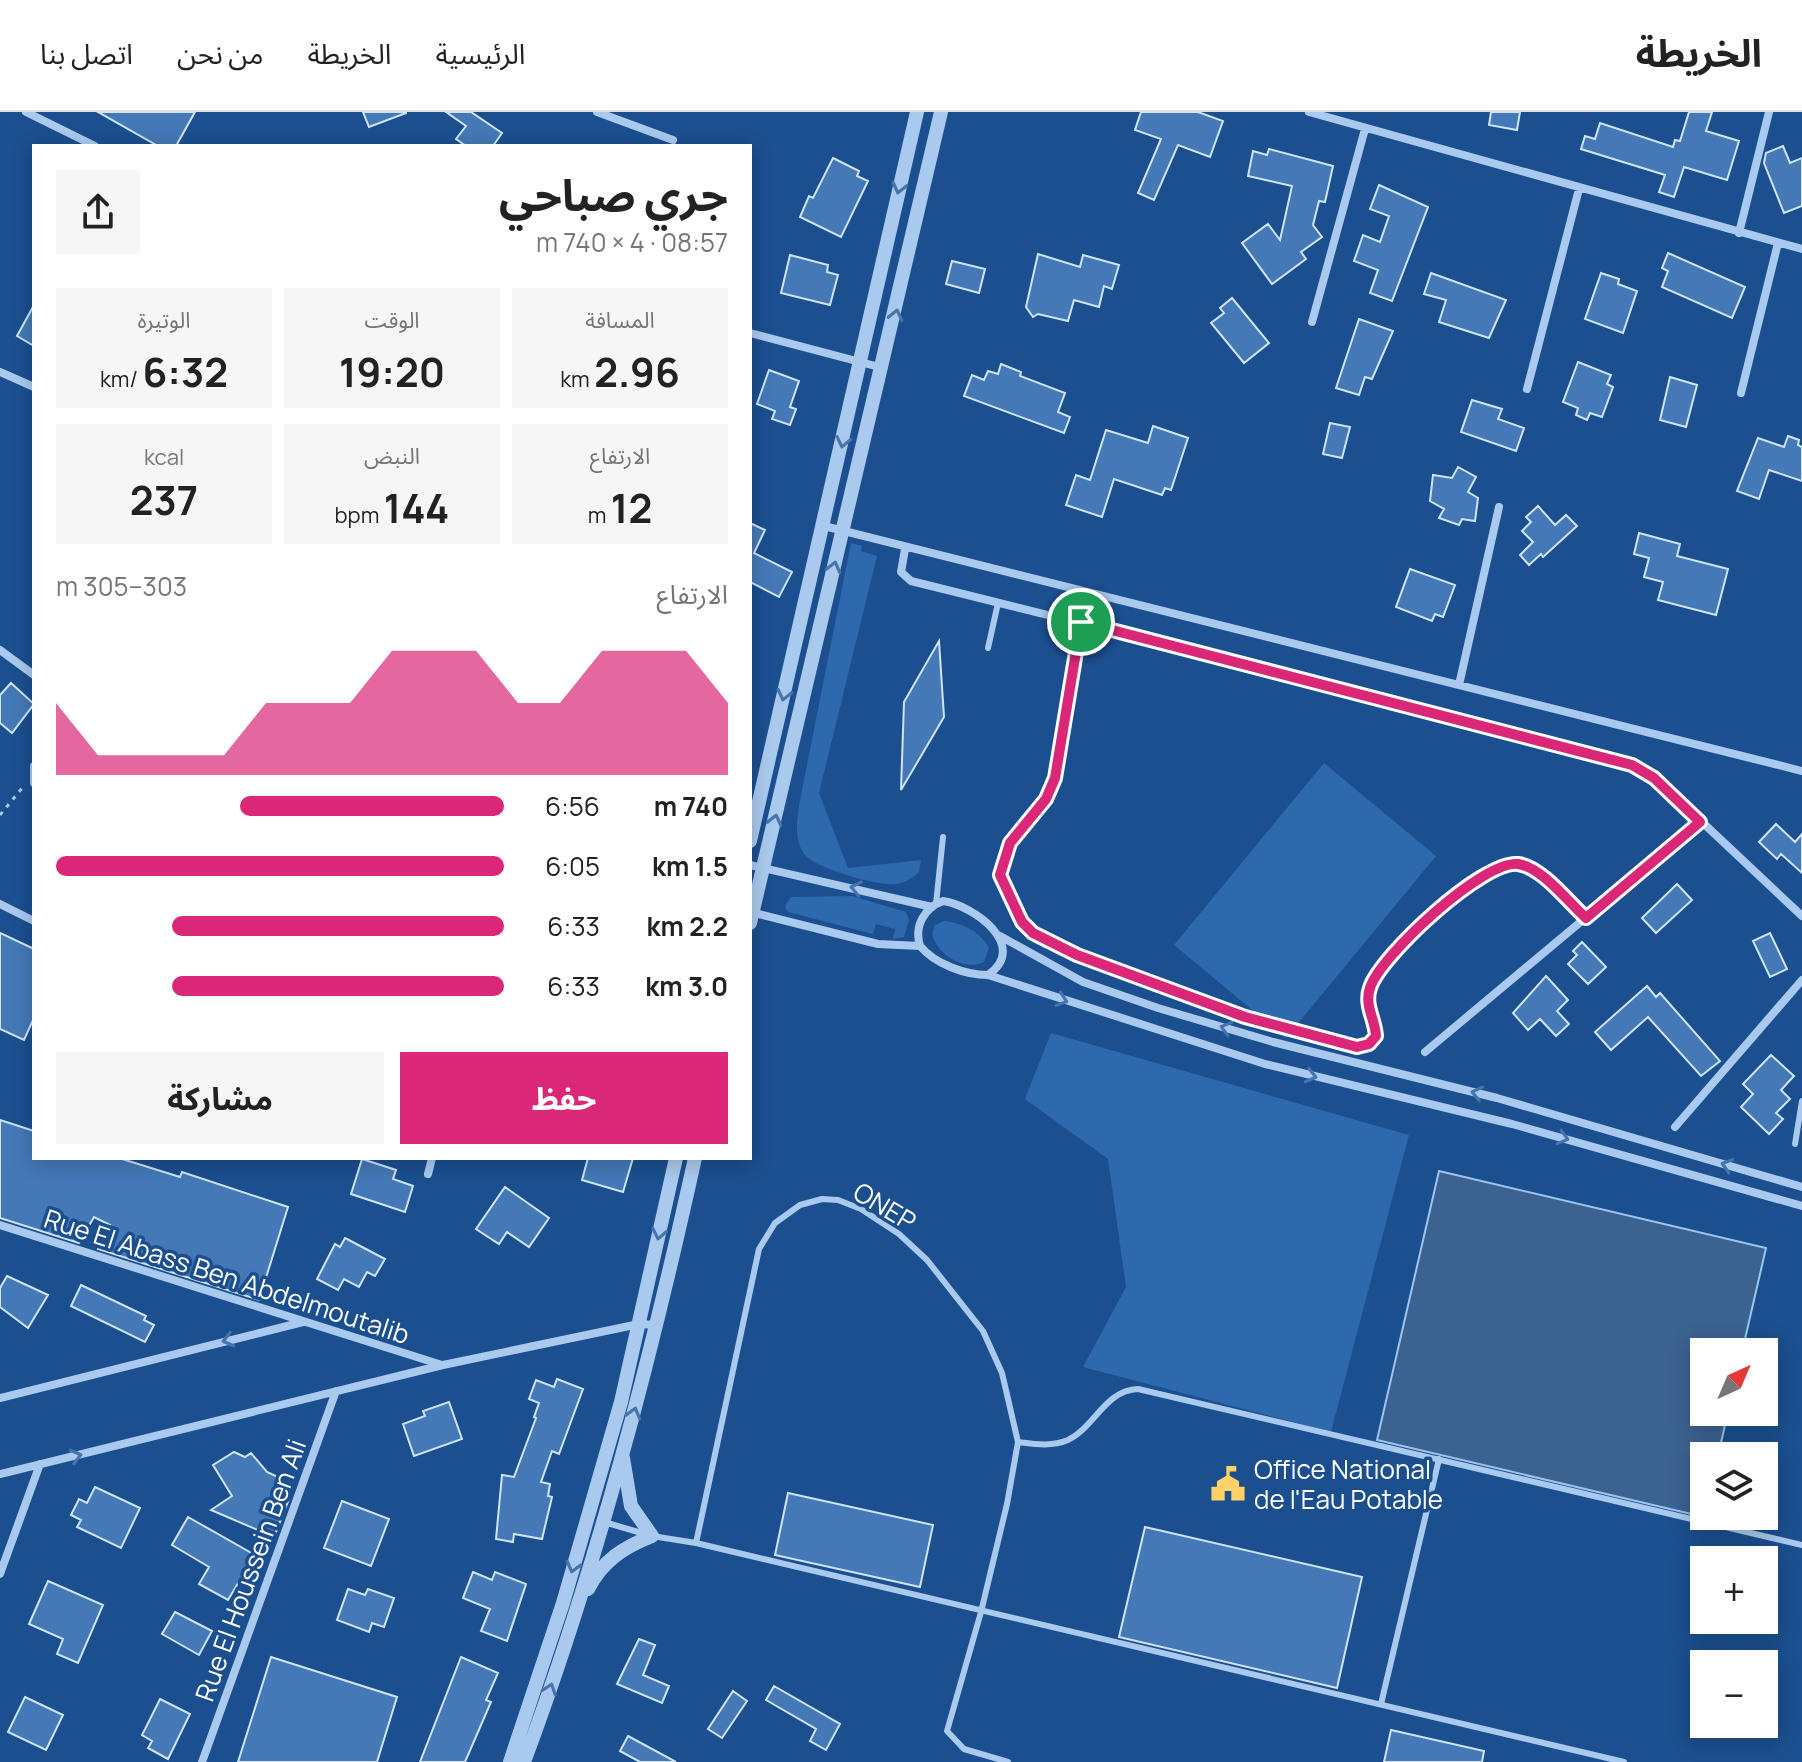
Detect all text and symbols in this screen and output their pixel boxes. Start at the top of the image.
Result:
text: الخريطة [1636,26,1762,78]
text: اتصل بنا [40,34,133,72]
text: من نحن [177,34,264,72]
text: الخريطة [308,34,391,72]
text: الرئيسية [435,34,525,72]
text: جري صباحي [499,164,728,224]
button: share [56,170,140,254]
one-way arrow [892,181,909,194]
text: 08:57 · 4 × 740 m [536,224,728,260]
text: الوتيرة [138,305,190,335]
text: الوقت [364,305,420,335]
text: المسافة [585,305,655,335]
one-way arrow [887,308,904,322]
text: 6:32 [142,344,228,399]
text: 19:20 [339,344,445,399]
text: 2.96 [594,344,680,399]
text: /km [100,364,142,394]
text: km [560,364,594,394]
one-way arrow [835,434,852,448]
text: النبض [364,441,420,471]
text: الارتفاع [590,441,650,471]
text: kcal [144,442,184,472]
text: 237 [130,472,198,527]
text: 144 [384,480,449,535]
text: 12 [611,480,652,535]
text: bpm [335,500,384,530]
text: m [588,500,611,530]
one-way arrow [825,561,842,575]
text: 303–305 m [56,568,187,604]
text: الارتفاع [657,576,728,612]
pin [1047,588,1115,656]
icon: arrive [1059,600,1103,644]
one-way arrow [777,688,794,702]
text: 6:56 [545,788,600,824]
text: 740 m [654,788,728,824]
one-way arrow [765,814,782,828]
text: 6:05 [545,848,600,884]
text: 1.5 km [652,848,728,884]
one-way arrow [850,880,863,897]
text: 6:33 [547,908,600,944]
text: 2.2 km [647,908,728,944]
text: 6:33 [547,968,600,1004]
text: 3.0 km [645,968,728,1004]
one-way arrow [1054,991,1068,1007]
one-way arrow [1219,1021,1233,1037]
button: مشاركة [56,1052,384,1144]
button: حفظ [400,1052,728,1144]
one-way arrow [1303,1066,1317,1083]
one-way arrow [1471,1085,1485,1102]
one-way arrow [1556,1129,1570,1145]
one-way arrow [1721,1158,1735,1174]
street label: ONEP [847,1173,923,1239]
street label: Rue El Abass Ben Abdelmoutalib [40,1200,414,1352]
one-way arrow [651,1227,668,1240]
one-way arrow [221,1331,235,1348]
north arrow [1690,1338,1778,1426]
map controls [1690,1338,1778,1738]
one-way arrow [625,1407,642,1421]
street label: Rue El Houssein Ben Ali [186,1434,314,1706]
button: layers [1690,1442,1778,1530]
one-way arrow [68,1448,82,1465]
place label: Office National de l'Eau Potable [1254,1451,1443,1517]
public building icon: Office National de l'Eau Potable [1209,1465,1247,1503]
button: + [1690,1546,1778,1634]
one-way arrow [566,1560,582,1574]
button: − [1690,1650,1778,1738]
one-way arrow [541,1682,557,1696]

